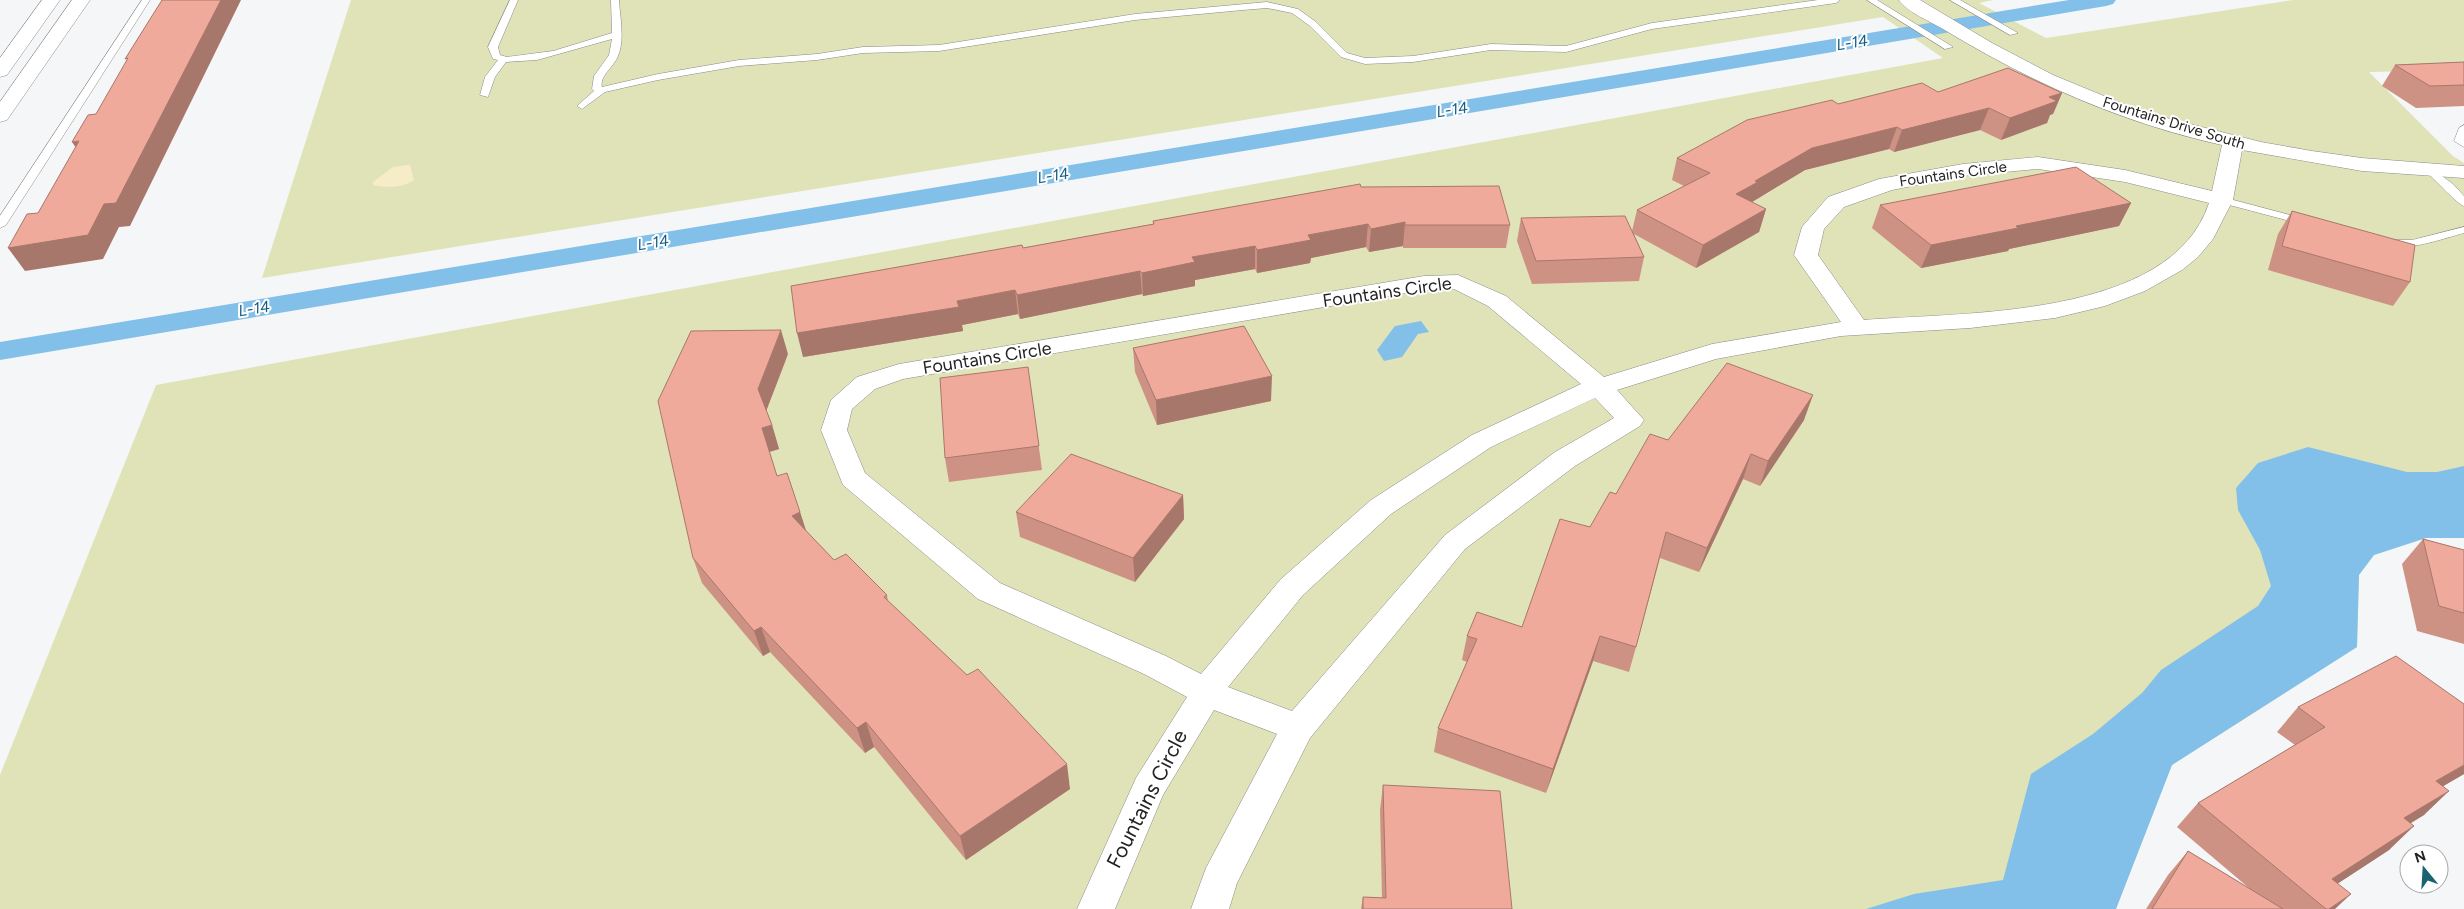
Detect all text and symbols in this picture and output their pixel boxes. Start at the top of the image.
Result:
water label: L-14 [1835,31,1869,54]
street label: Fountains Drive South [2101,93,2247,153]
water label: L-14 [1435,98,1469,121]
street label: Fountains Circle [1898,158,2008,190]
water label: L-14 [1036,164,1070,187]
water label: L-14 [636,231,670,254]
street label: Fountains Circle [1321,272,1453,312]
water label: L-14 [237,297,271,320]
street label: Fountains Circle [921,337,1053,379]
street label: Fountains Circle [1101,726,1192,872]
north arrow [2399,844,2449,894]
text: N [2412,847,2428,867]

